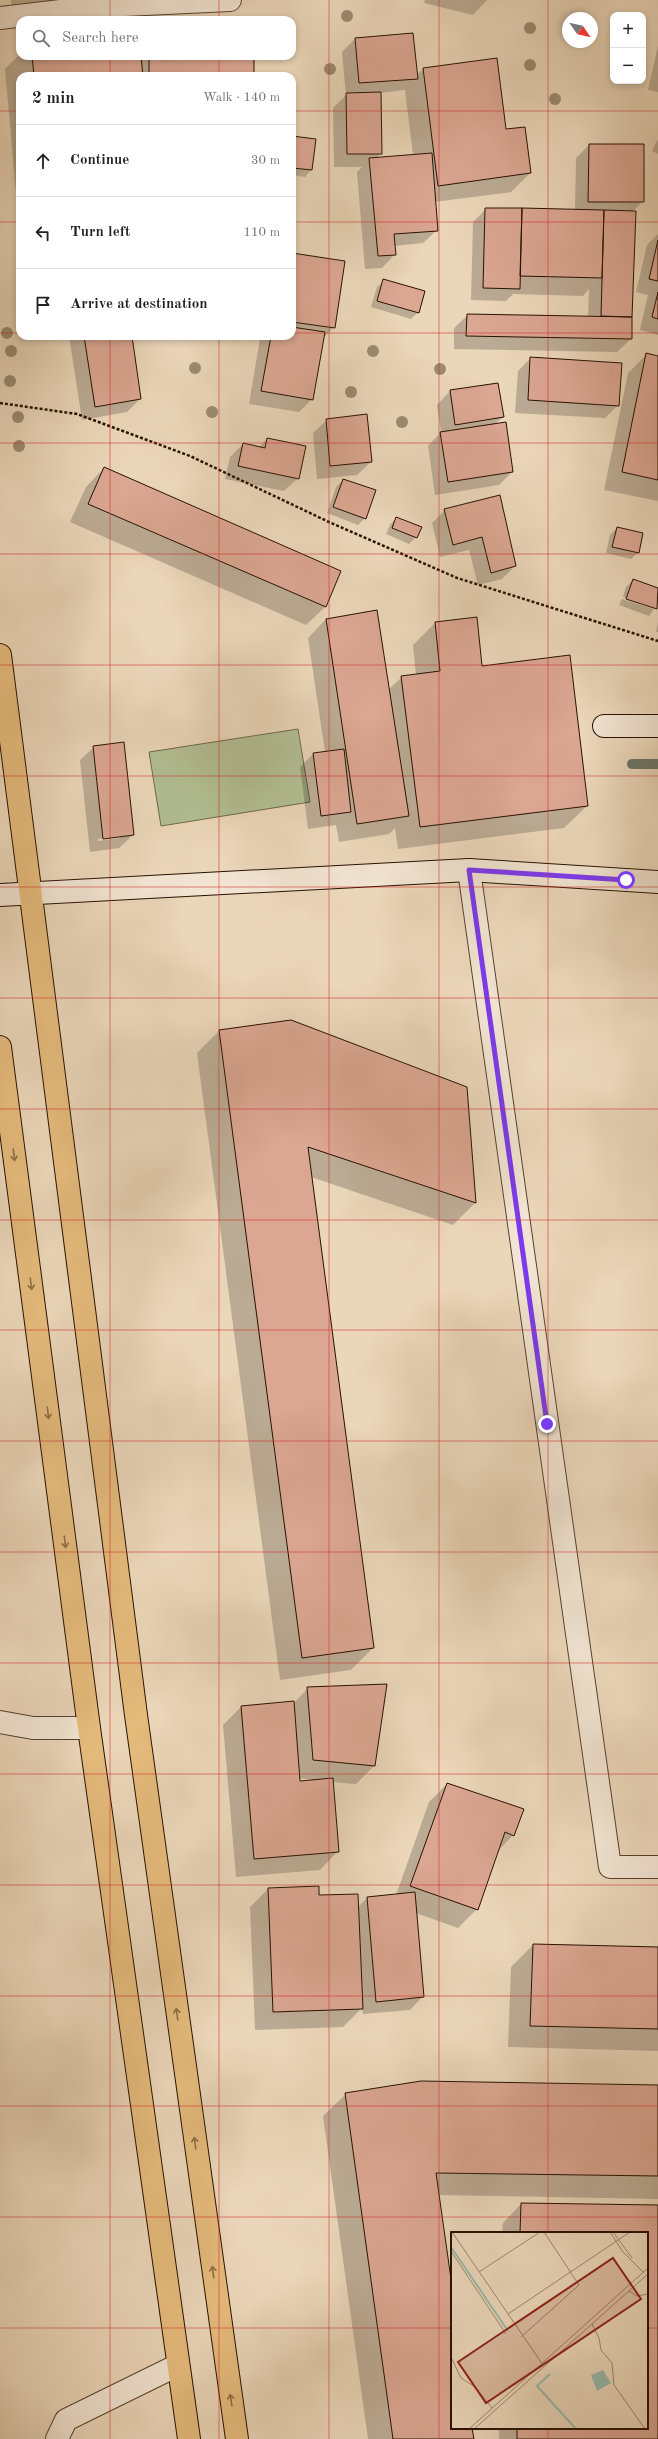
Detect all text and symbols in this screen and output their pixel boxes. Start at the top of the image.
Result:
north arrow [562,12,598,48]
map controls [610,12,646,84]
button: + [610,12,646,48]
search box [16,16,296,60]
icon: search [30,27,52,49]
text: Search here [62,31,139,46]
button: − [610,48,646,84]
text: 2 min [32,90,75,107]
text: Walk · 140 m [203,91,280,104]
icon: ahead [32,150,54,172]
text: Continue [70,153,129,168]
text: 30 m [251,154,280,167]
icon: left [32,222,54,244]
text: Turn left [70,225,130,240]
text: 110 m [243,226,280,239]
icon: arrive [32,294,54,316]
text: Arrive at destination [70,297,208,312]
route start [617,871,635,889]
one-way arrow [10,1149,18,1162]
one-way arrow [27,1277,35,1290]
one-way arrow [44,1406,52,1419]
route end [538,1415,556,1433]
one-way arrow [61,1535,69,1548]
one-way arrow [173,2008,181,2021]
one-way arrow [191,2137,199,2150]
inset map [451,2232,648,2429]
one-way arrow [209,2266,217,2279]
one-way arrow [227,2394,235,2407]

